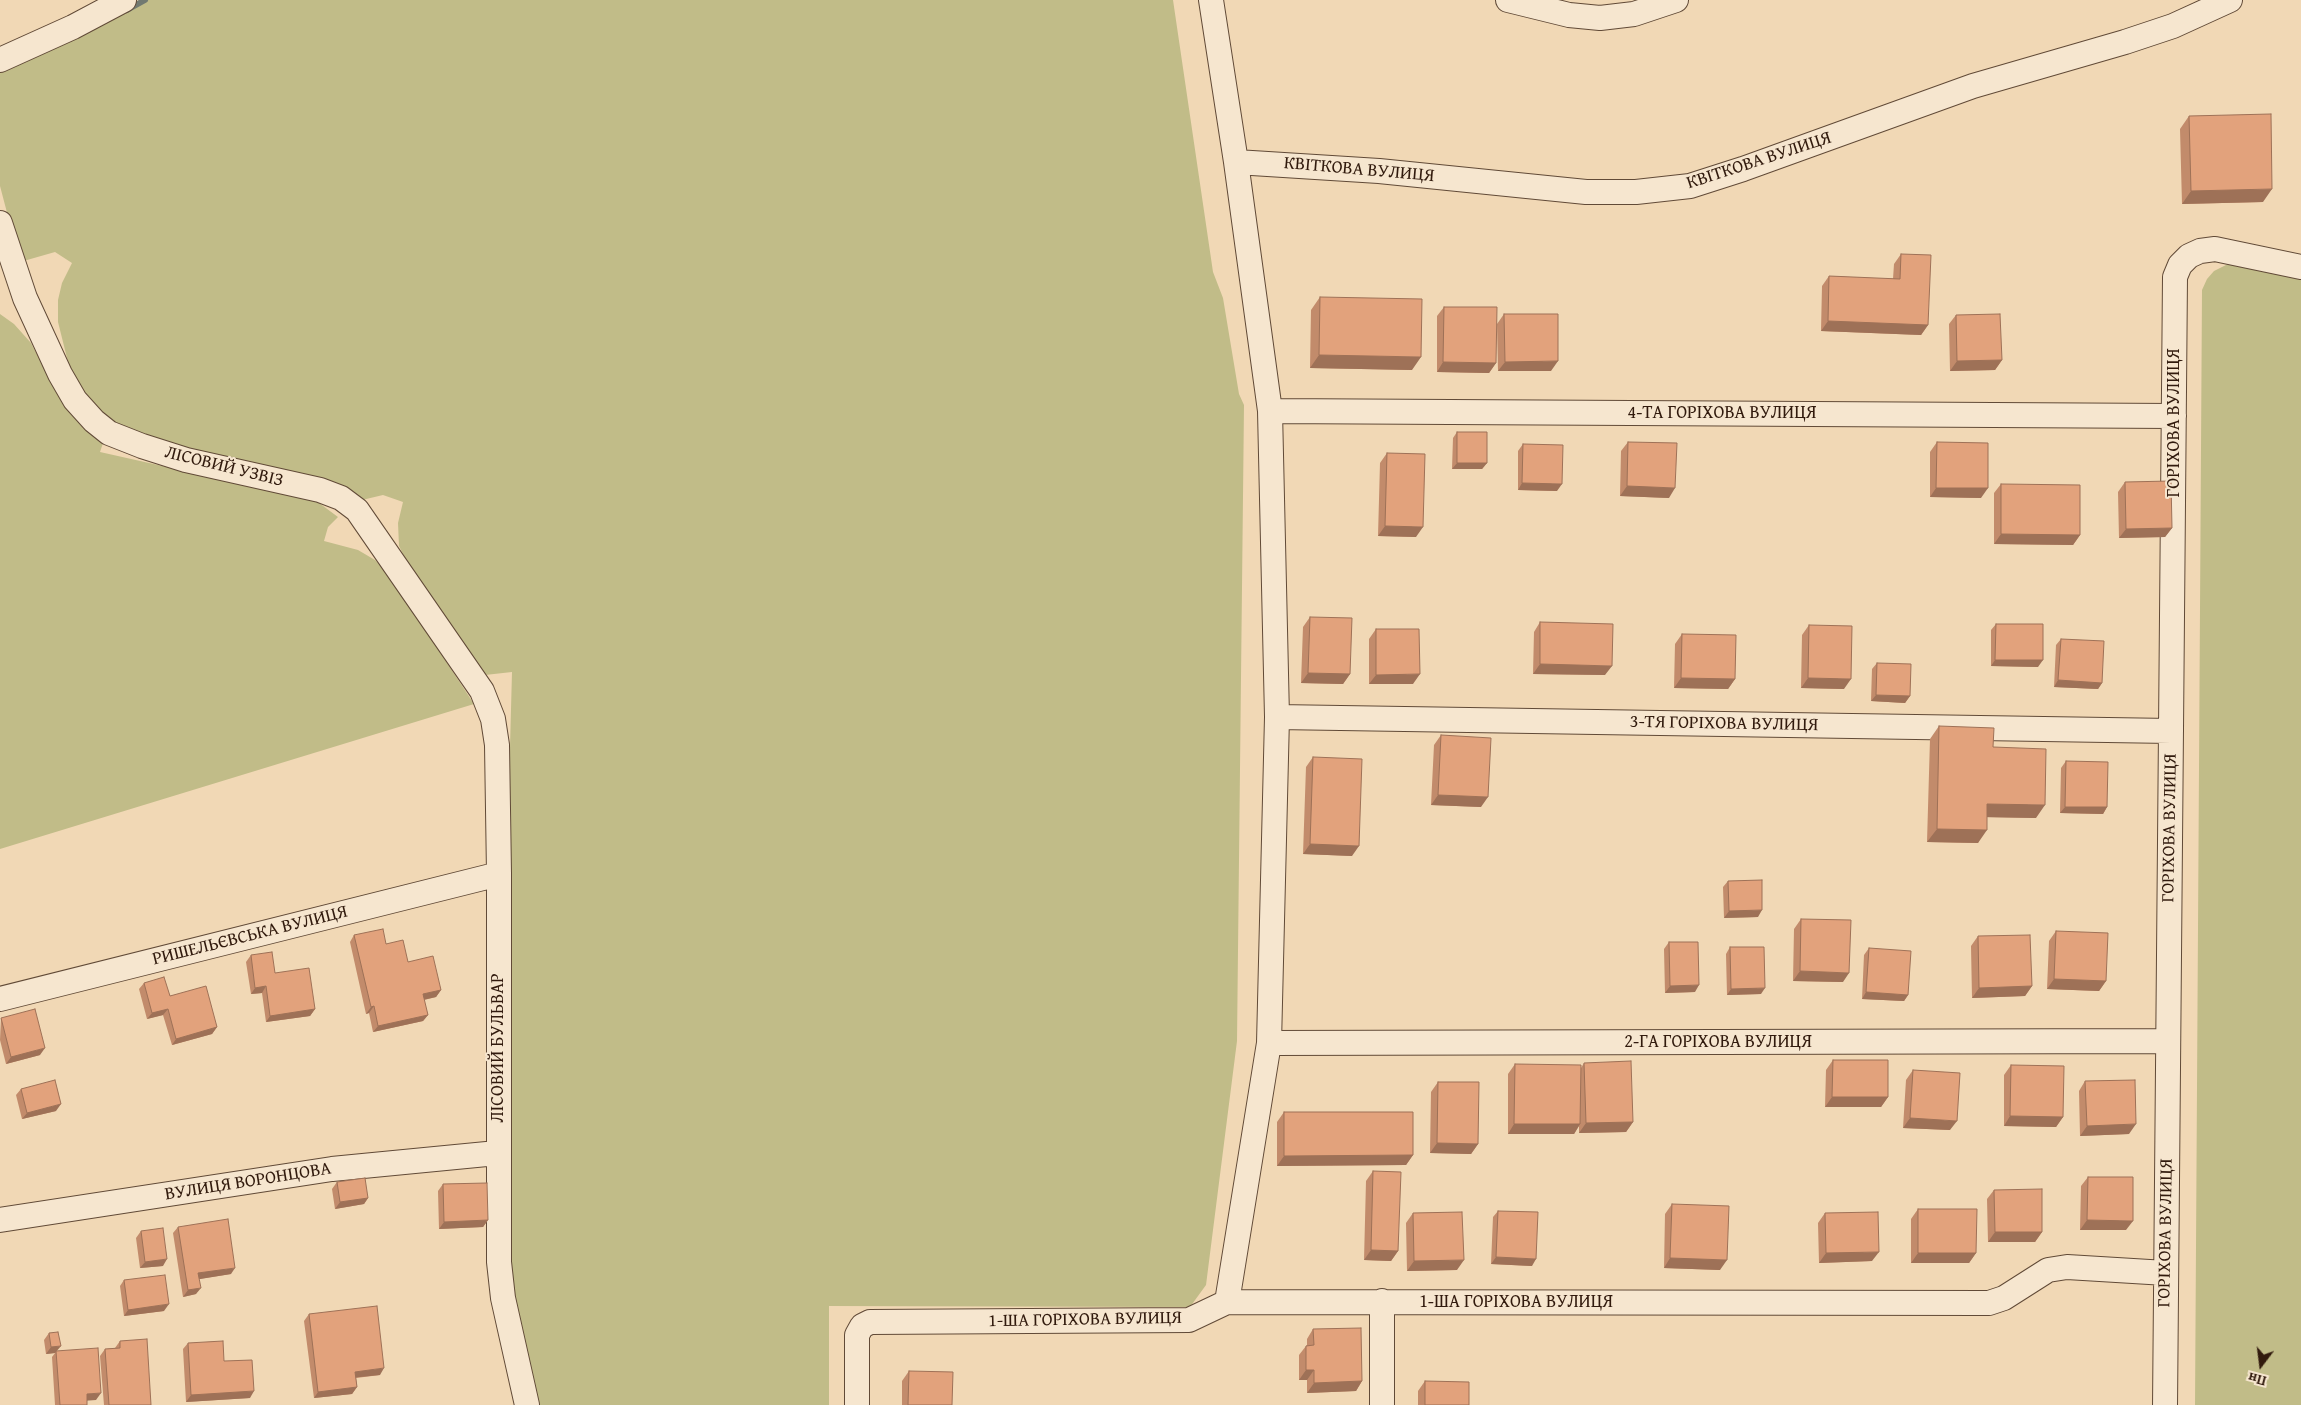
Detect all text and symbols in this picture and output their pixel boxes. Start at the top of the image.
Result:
street label: КВІТКОВА ВУЛИЦЯ [1684,127,1834,195]
street label: КВІТКОВА ВУЛИЦЯ [1283,153,1435,187]
street label: ГОРІХОВА ВУЛИЦЯ [2163,349,2185,497]
street label: 4-ТА ГОРІХОВА ВУЛИЦЯ [1628,402,1816,424]
street label: ЛІСОВИЙ УЗВІЗ [162,442,286,492]
street label: 3-ТЯ ГОРІХОВА ВУЛИЦЯ [1630,712,1818,736]
street label: ГОРІХОВА ВУЛИЦЯ [2158,753,2182,903]
street label: РИШЕЛЬЄВСЬКА ВУЛИЦЯ [150,901,350,971]
street label: ЛІСОВИЙ БУЛЬВАР [487,973,509,1123]
street label: 2-ГА ГОРІХОВА ВУЛИЦЯ [1624,1031,1812,1053]
street label: ВУЛИЦЯ ВОРОНЦОВА [163,1158,333,1206]
street label: ГОРІХОВА ВУЛИЦЯ [2154,1158,2178,1308]
street label: 1-ША ГОРІХОВА ВУЛИЦЯ [1419,1291,1613,1313]
street label: 1-ША ГОРІХОВА ВУЛИЦЯ [988,1308,1182,1332]
north arrow [2236,1340,2286,1390]
text: Пн [2246,1368,2268,1391]

